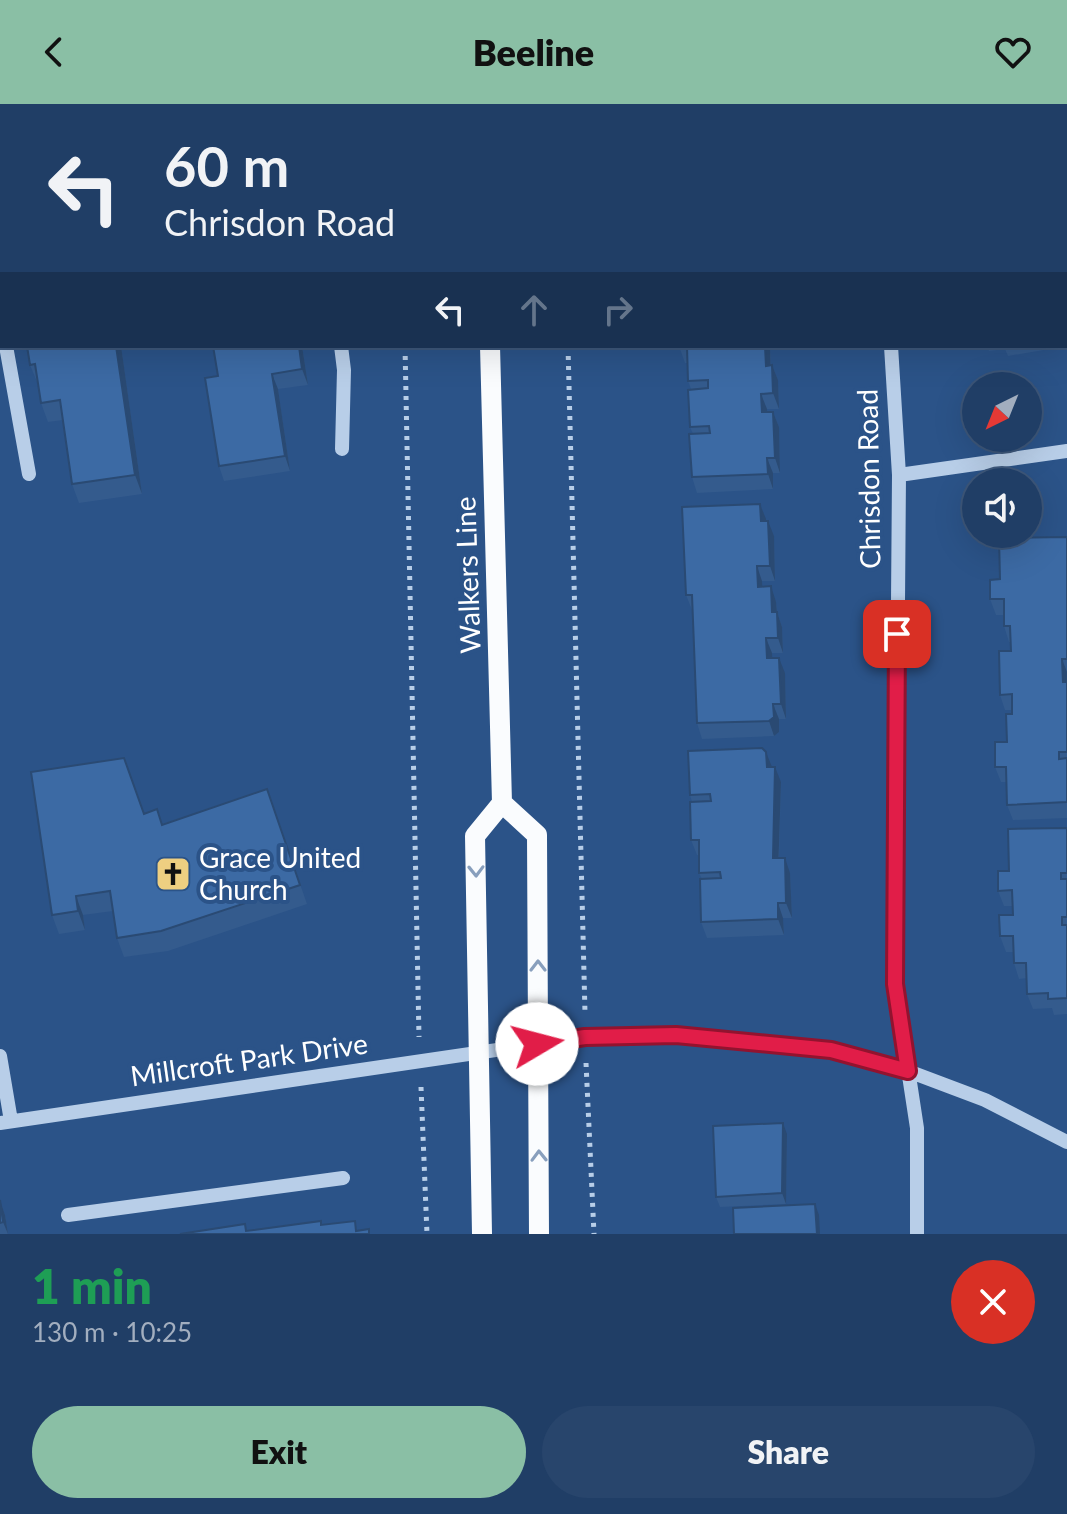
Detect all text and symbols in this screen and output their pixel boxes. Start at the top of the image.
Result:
icon: back [32,30,76,74]
text: Beeline [473,30,594,74]
icon: heart [991,30,1035,74]
text: 60 m [164,132,289,199]
icon: left [32,136,136,240]
text: Chrisdon Road [164,200,395,244]
icon: left [428,288,472,332]
icon: ahead [512,288,556,332]
icon: right [596,288,640,332]
north arrow [962,372,1042,452]
map controls [962,372,1042,548]
street label: Chrisdon Road [849,389,887,569]
button: sound [962,468,1042,548]
street label: Walkers Line [447,496,487,654]
pin [863,600,931,668]
icon: arrive [875,612,919,656]
place label: Grace United Church [199,840,361,906]
church icon: Grace United Church [154,855,192,893]
one-way arrow [467,865,485,878]
one-way arrow [529,959,546,972]
position arrow [495,1002,579,1086]
street label: Millcroft Park Drive [128,1026,370,1092]
one-way arrow [530,1149,548,1162]
text: 1 min [32,1257,152,1314]
button: close [951,1260,1035,1344]
text: 130 m · 10:25 [32,1316,192,1348]
button: Exit [32,1406,526,1498]
button: Share [542,1406,1035,1498]

